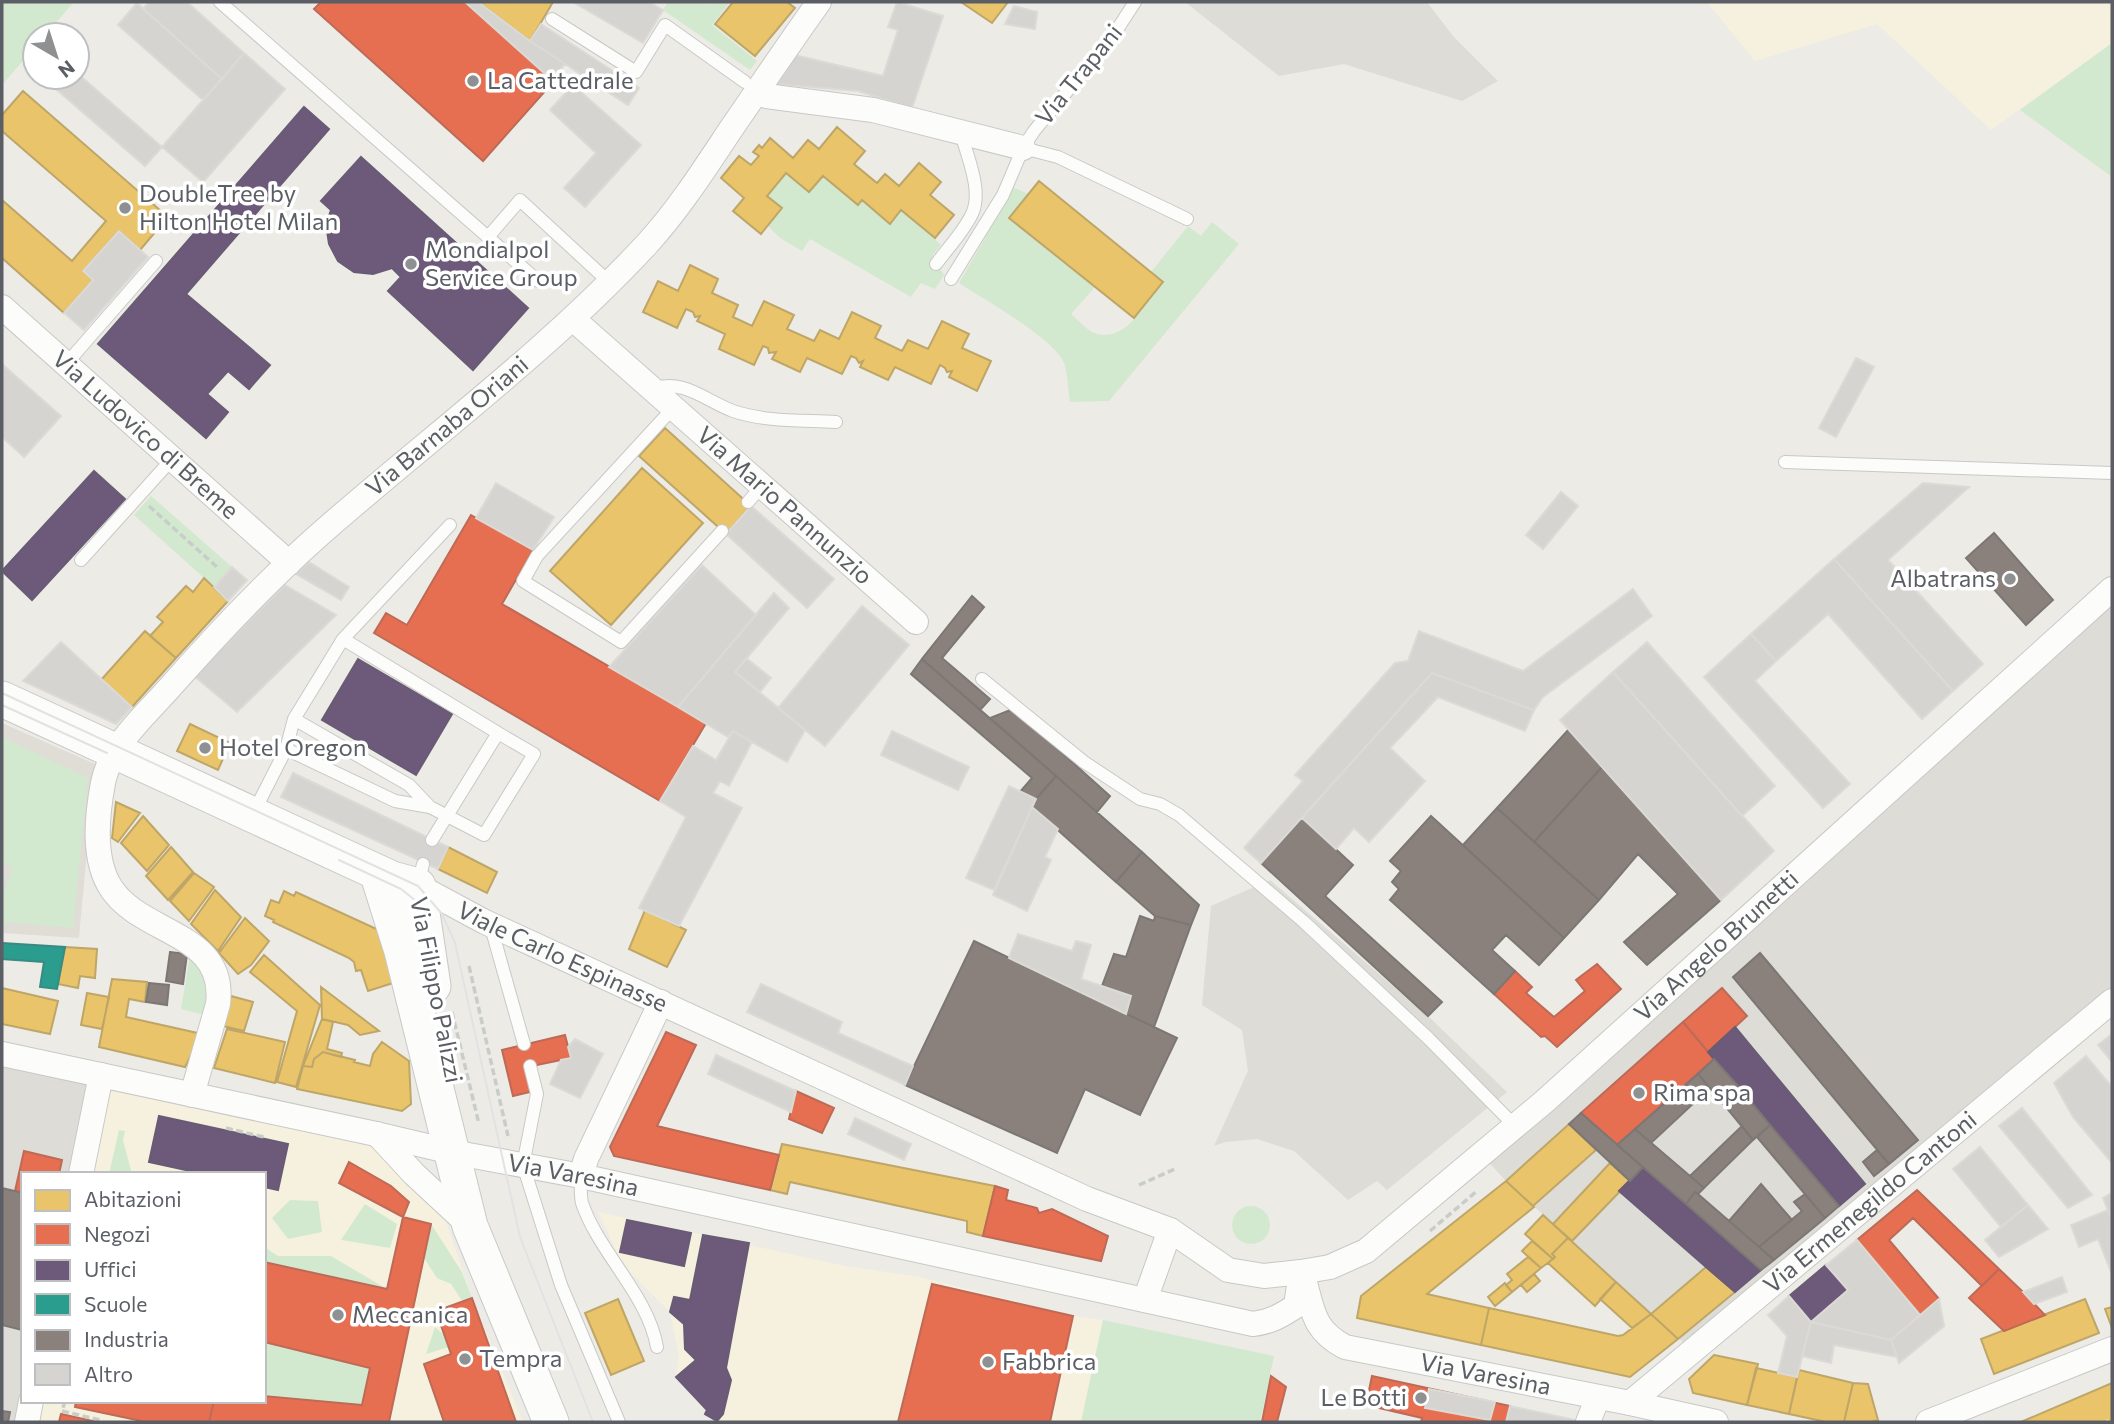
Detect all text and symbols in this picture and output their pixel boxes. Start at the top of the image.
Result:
street label: Via Trapani [1028,18,1127,130]
north arrow [21,21,91,91]
text: N [54,56,80,83]
place label: La Cattedrale [487,65,634,94]
marker: La Cattedrale [465,73,481,89]
place label: DoubleTree by Hilton Hotel Milan [139,178,338,235]
marker: DoubleTree by Hilton Hotel Milan [117,200,133,216]
place label: Mondialpol Service Group [425,234,578,291]
marker: Mondialpol Service Group [403,256,419,272]
street label: Via Ludovico di Breme [47,343,245,524]
street label: Via Barnaba Oriani [359,349,533,502]
street label: Via Mario Pannunzio [692,419,879,590]
place label: Albatrans [1890,563,1996,592]
marker: Albatrans [2002,571,2018,587]
place label: Hotel Oregon [219,732,366,761]
marker: Hotel Oregon [197,740,213,756]
street label: Via Angelo Brunetti [1627,863,1804,1027]
street label: Via Filippo Palizzi [405,894,470,1085]
street label: Viale Carlo Espinasse [453,894,673,1017]
place label: Rima spa [1653,1077,1751,1106]
marker: Rima spa [1631,1085,1647,1101]
street label: Via Ermenegildo Cantoni [1757,1104,1982,1299]
street label: Via Varesina [506,1147,642,1201]
legend [21,1172,266,1403]
text: Abitazioni [84,1186,182,1211]
text: Negozi [84,1221,150,1246]
text: Uffici [84,1256,137,1281]
text: Scuole [84,1291,147,1316]
place label: Meccanica [352,1299,468,1328]
marker: Meccanica [330,1307,346,1323]
text: Industria [84,1326,169,1351]
place label: Tempra [479,1343,562,1372]
place label: Fabbrica [1002,1346,1096,1375]
street label: Via Varesina [1418,1346,1554,1400]
marker: Tempra [457,1351,473,1367]
marker: Fabbrica [980,1354,996,1370]
text: Altro [84,1361,133,1386]
place label: Le Botti [1320,1382,1407,1411]
marker: Le Botti [1413,1390,1429,1406]

